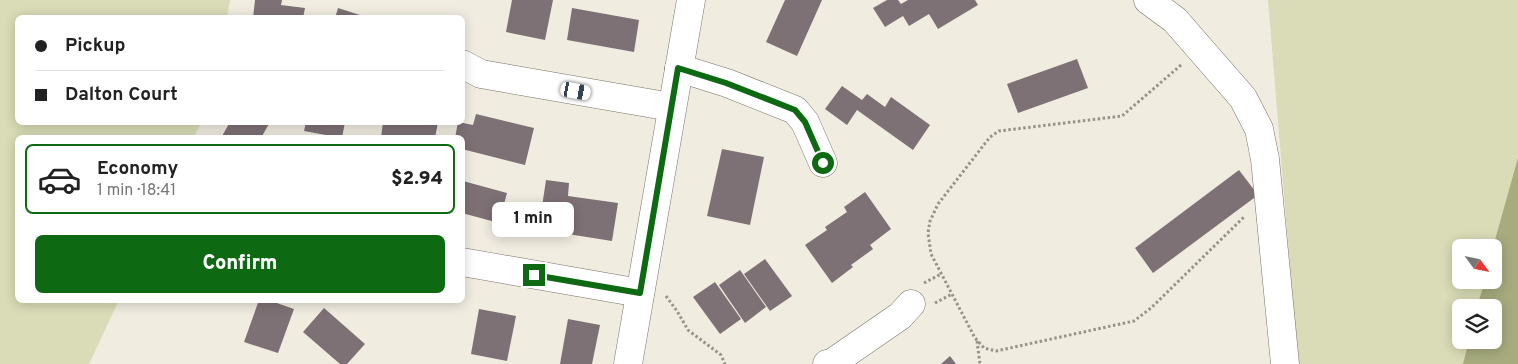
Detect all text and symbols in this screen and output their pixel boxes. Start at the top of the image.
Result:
text: Pickup [65,34,125,58]
car [559,81,592,101]
text: Dalton Court [65,83,178,107]
route start [812,152,834,174]
icon: car [37,157,82,202]
text: Economy [97,157,178,181]
text: $2.94 [391,167,443,191]
text: 1 min · 18:41 [97,181,176,201]
callout: 1 min [493,202,575,238]
text: 1 min [513,209,553,229]
button: Confirm [35,235,445,293]
north arrow [1452,239,1502,289]
map controls [1452,239,1502,349]
route end [523,264,545,286]
button: layers [1452,299,1502,349]

